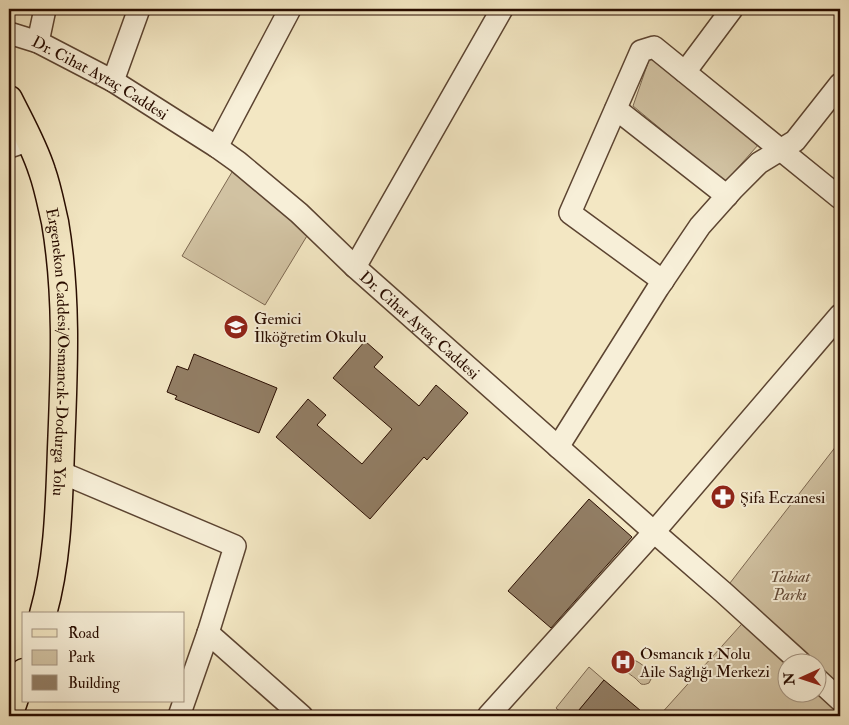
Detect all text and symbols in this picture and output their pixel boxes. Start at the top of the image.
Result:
street label: Dr. Cihat Aytaç Caddesi [28,32,172,125]
street label: Ergenekon Caddesi/Osmancık-Dodurga Yolu [41,206,73,496]
street label: Dr. Cihat Aytaç Caddesi [355,267,483,384]
place label: Gemici İlköğretim Okulu [254,309,366,347]
school or university icon: Gemici İlköğretim Okulu [223,314,249,340]
pharmacy icon: Şifa Eczanesi [710,484,736,510]
place label: Şifa Eczanesi [740,488,825,508]
park label: Tabiat Parkı [770,567,811,605]
legend [22,612,185,702]
text: Road [68,624,100,643]
place label: Osmancık 1 Nolu Aile Sağlığı Merkezi [639,644,770,682]
text: Park [68,648,95,667]
hospital icon: Osmancık 1 Nolu Aile Sağlığı Merkezi [610,649,636,675]
north arrow [776,652,826,702]
text: N [781,671,798,686]
text: Building [68,674,120,693]

